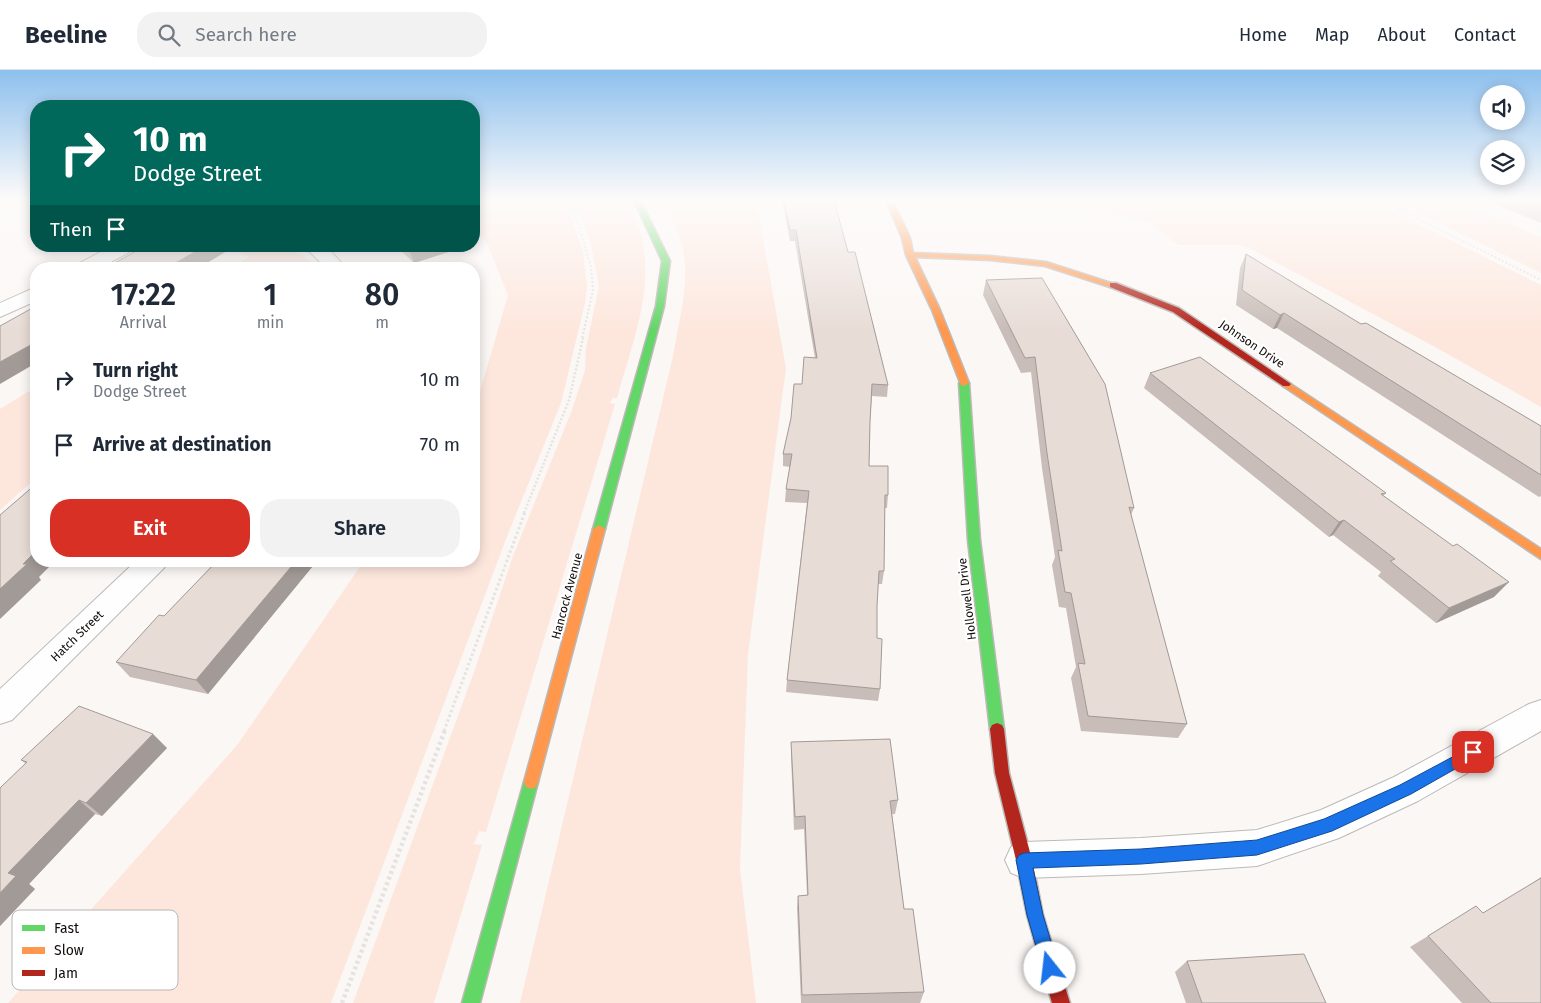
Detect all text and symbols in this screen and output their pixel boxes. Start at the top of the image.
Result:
search box [137,12,487,57]
text: Beeline [25,21,107,49]
icon: search [155,21,183,49]
text: Search here [195,23,297,46]
text: Home [1239,24,1287,46]
text: Map [1315,24,1349,46]
text: About [1377,24,1426,46]
text: Contact [1454,24,1516,46]
map controls [1480,85,1525,185]
button: sound [1480,85,1525,130]
text: 10 m [133,118,208,160]
icon: right [50,120,115,185]
button: layers [1480,140,1525,185]
text: Dodge Street [133,160,262,187]
icon: arrive [102,215,130,243]
text: Then [50,218,92,241]
text: 17:22 [111,277,176,313]
text: 1 [264,277,277,313]
text: 80 [365,277,399,313]
text: Arrival [120,313,167,332]
text: min [257,313,284,332]
text: m [375,313,389,332]
street label: Johnson Drive [1217,317,1287,371]
text: Turn right [93,359,178,382]
icon: right [50,366,78,394]
text: 10 m [420,368,460,391]
text: Dodge Street [93,382,187,401]
icon: arrive [50,431,78,459]
text: Arrive at destination [93,433,272,456]
text: 70 m [420,433,460,456]
button: Exit [50,499,250,557]
button: Share [260,499,460,557]
street label: Hancock Avenue [549,551,585,641]
street label: Hollowell Drive [955,557,979,641]
street label: Hatch Street [48,607,107,664]
pin [1452,731,1494,773]
icon: arrive [1459,738,1487,766]
legend [12,910,178,990]
text: Fast [54,920,80,937]
position arrow [1023,941,1075,993]
text: Slow [54,942,84,959]
text: Jam [54,965,78,982]

